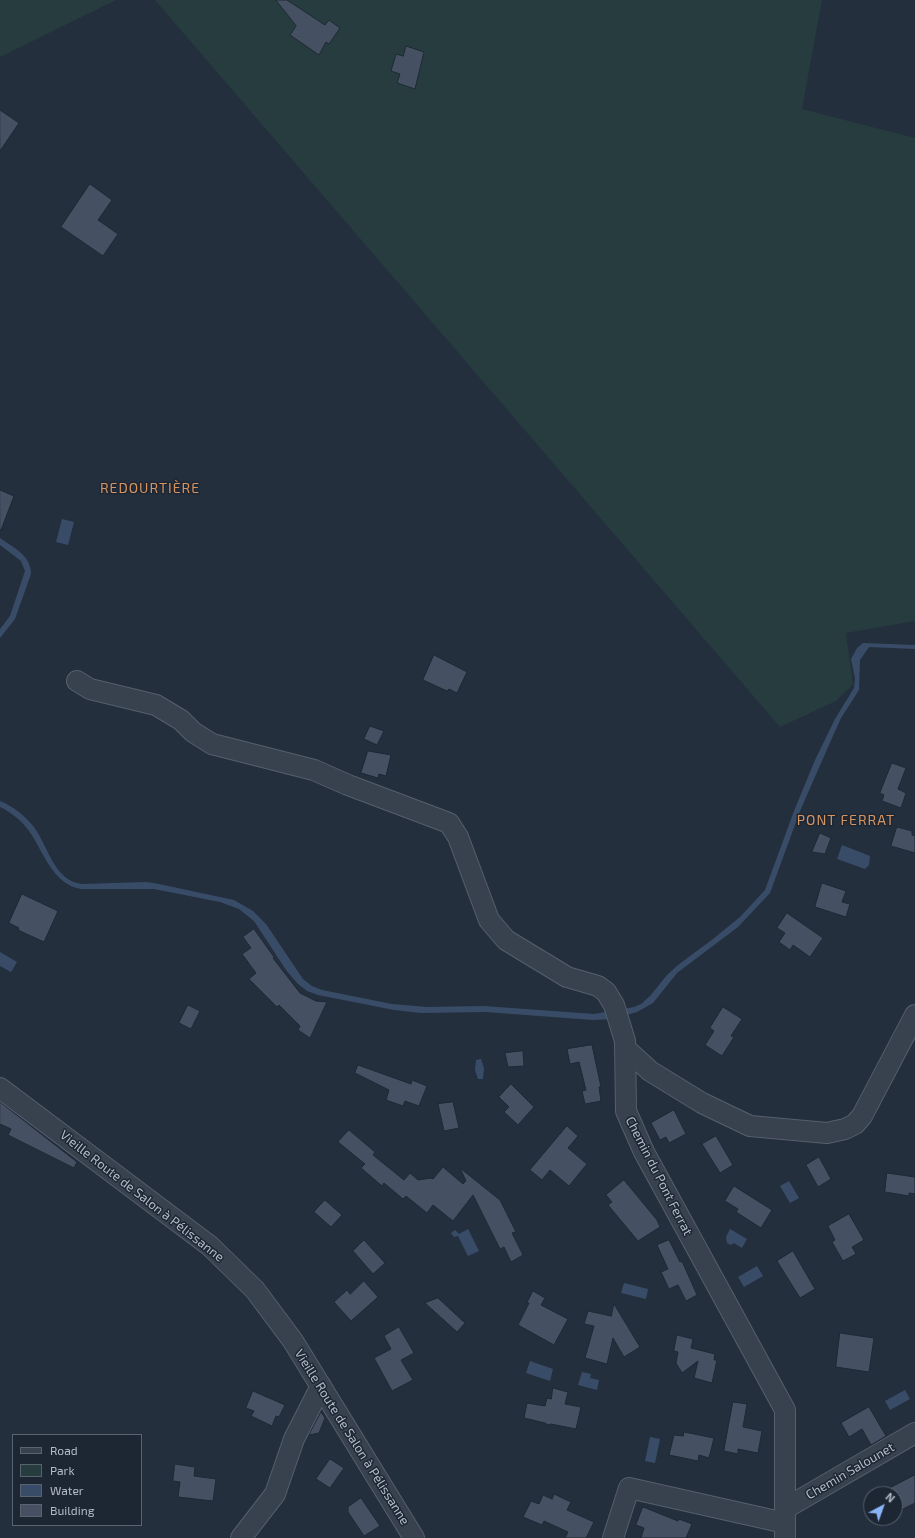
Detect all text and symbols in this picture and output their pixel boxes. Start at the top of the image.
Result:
district label: REDOURTIÈRE [100,480,200,496]
district label: PONT FERRAT [797,812,895,828]
street label: Chemin du Pont Ferrat [622,1114,696,1238]
street label: Vieille Route de Salon à Pélissanne [57,1127,227,1265]
street label: Vieille Route de Salon à Pélissanne [291,1346,413,1528]
legend [12,1434,142,1526]
street label: Chemin Salounet [803,1439,897,1503]
text: Road [50,1443,78,1457]
text: Park [50,1463,75,1477]
text: Water [50,1483,84,1497]
north arrow [863,1486,903,1526]
text: N [883,1490,898,1505]
text: Building [50,1503,94,1517]

